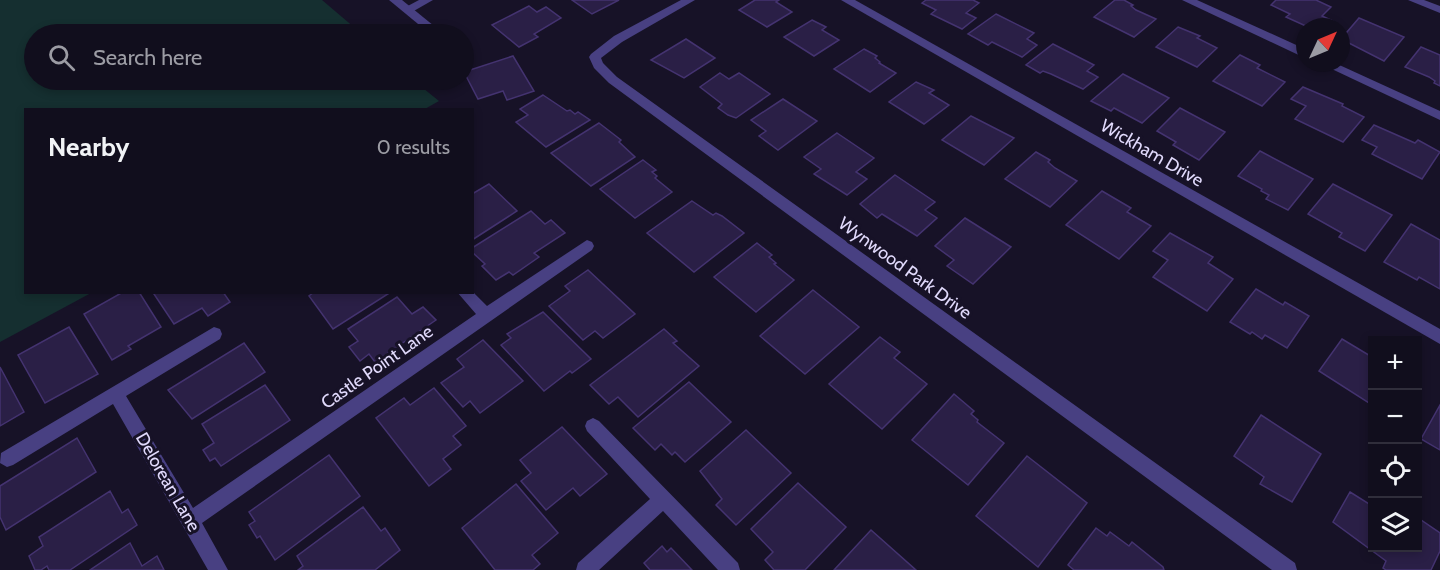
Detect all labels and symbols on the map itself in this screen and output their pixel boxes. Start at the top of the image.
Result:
north arrow [1296,18,1350,72]
street label: Wickham Drive [1096,115,1208,191]
street label: Wynwood Park Drive [834,212,976,324]
street label: Castle Point Lane [317,320,437,414]
street label: Delorean Lane [131,429,205,535]

